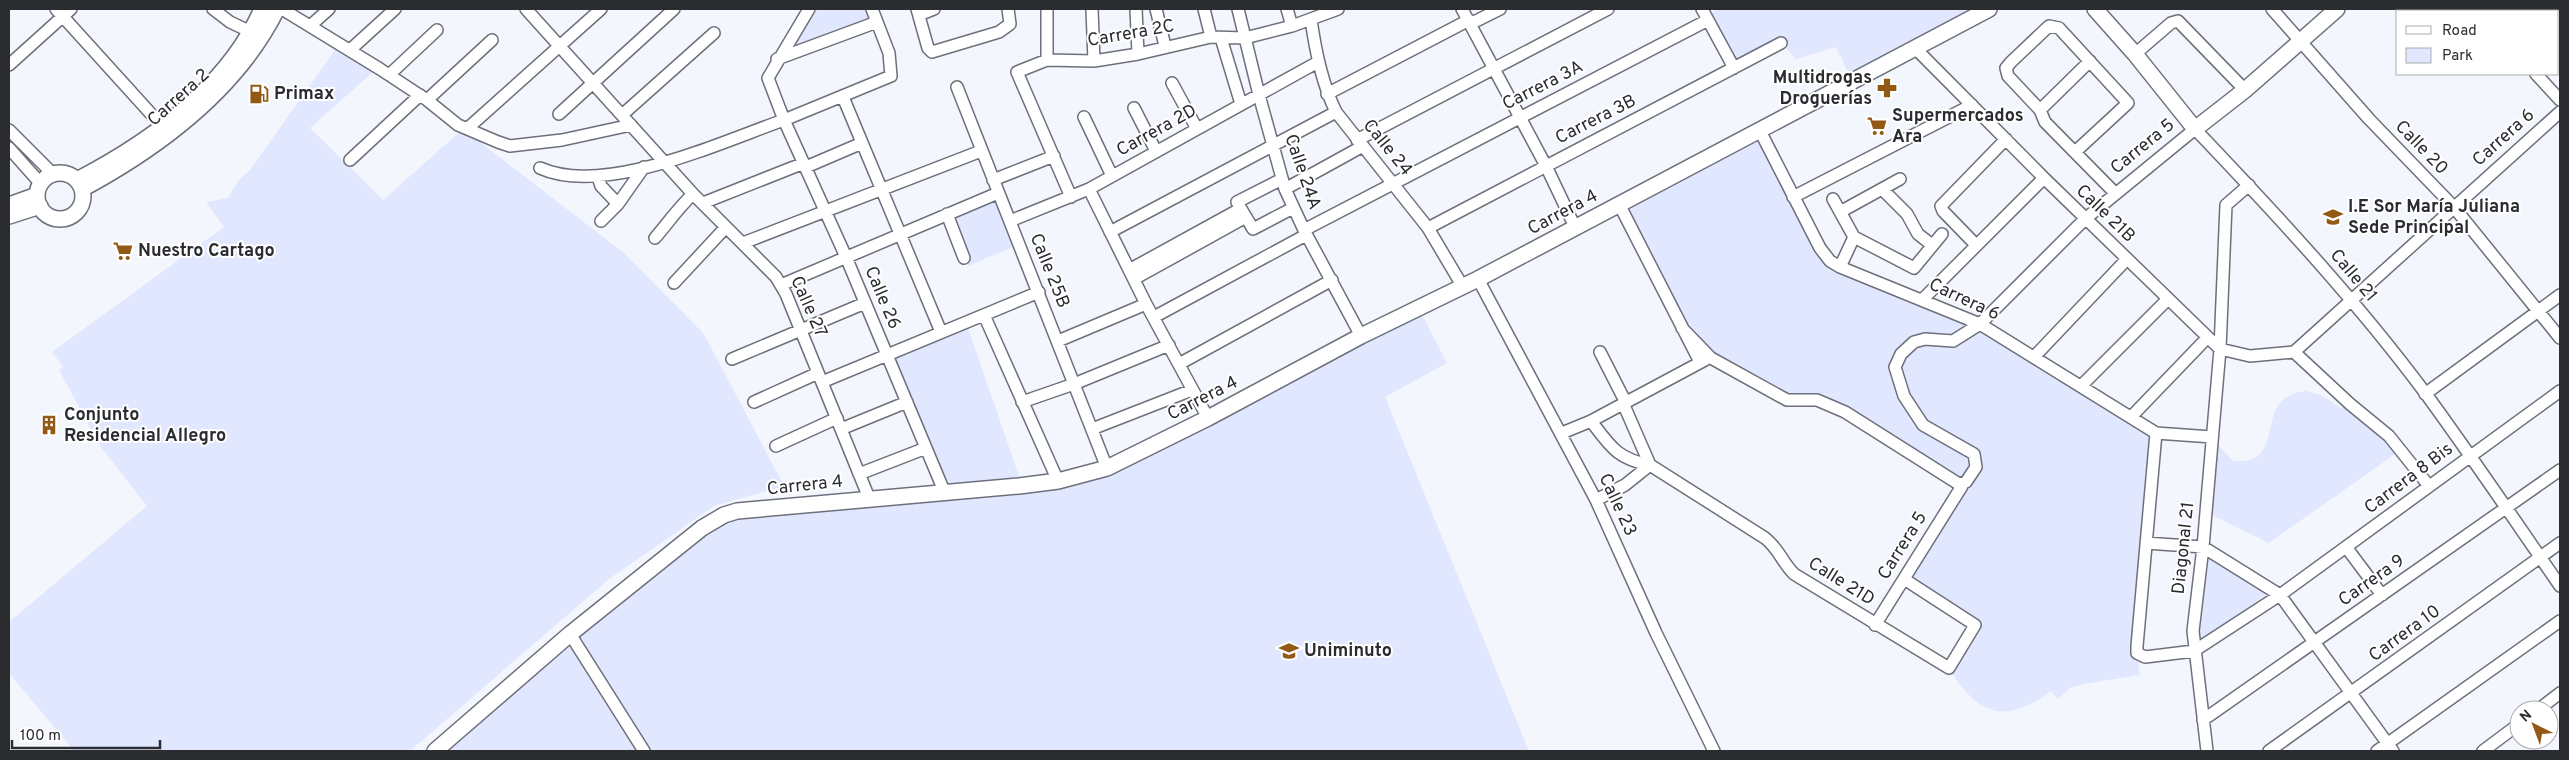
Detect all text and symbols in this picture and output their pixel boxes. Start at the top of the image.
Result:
legend [2396,10,2559,75]
street label: Carrera 2C [1086,15,1176,53]
text: Road [2442,22,2477,41]
text: Park [2442,47,2473,66]
street label: Carrera 3A [1499,56,1587,116]
street label: Carrera 2 [143,64,215,132]
place label: Multidrogas Droguerías [1773,67,1872,111]
pharmacy icon: Multidrogas Droguerías [1876,77,1898,99]
fuel station icon: Primax [248,83,270,105]
place label: Primax [274,83,334,106]
street label: Carrera 3B [1552,90,1640,150]
street label: Carrera 2D [1113,100,1201,162]
street label: Carrera 6 [2468,104,2540,172]
place label: Supermercados Ara [1892,105,2024,149]
street label: Carrera 5 [2106,114,2180,180]
street label: Calle 24 [1357,115,1417,181]
supermarket icon: Supermercados Ara [1866,115,1888,137]
street label: Calle 20 [2389,116,2453,180]
street label: Calle 24A [1278,131,1326,213]
street label: Calle 21B [2070,180,2140,248]
street label: Carrera 4 [1524,185,1602,241]
place label: I.E Sor María Juliana Sede Principal [2348,196,2520,240]
school or university icon: I.E Sor María Juliana Sede Principal [2322,206,2344,228]
street label: Calle 25B [1024,230,1074,312]
supermarket icon: Nuestro Cartago [112,240,134,262]
place label: Nuestro Cartago [138,240,275,263]
street label: Calle 21 [2324,245,2382,307]
street label: Calle 26 [858,263,906,333]
street label: Calle 27 [784,273,832,341]
street label: Carrera 6 [1925,274,2003,326]
street label: Carrera 4 [1164,371,1242,427]
place label: Conjunto Residencial Allegro [64,404,226,448]
building icon: Conjunto Residencial Allegro [38,414,60,436]
street label: Carrera 8 Bis [2360,438,2458,520]
street label: Calle 23 [1593,470,1641,540]
street label: Carrera 4 [766,471,844,501]
street label: Diagonal 21 [2168,501,2200,595]
street label: Carrera 5 [1873,508,1933,584]
street label: Carrera 9 [2334,550,2410,612]
street label: Calle 21D [1803,553,1879,611]
street label: Carrera 10 [2365,600,2445,668]
school or university icon: Uniminuto [1278,640,1300,662]
place label: Uniminuto [1304,640,1392,663]
north arrow [2509,700,2559,750]
text: N [2517,707,2536,726]
scale bar [12,718,160,750]
text: 100 m [20,727,61,746]

